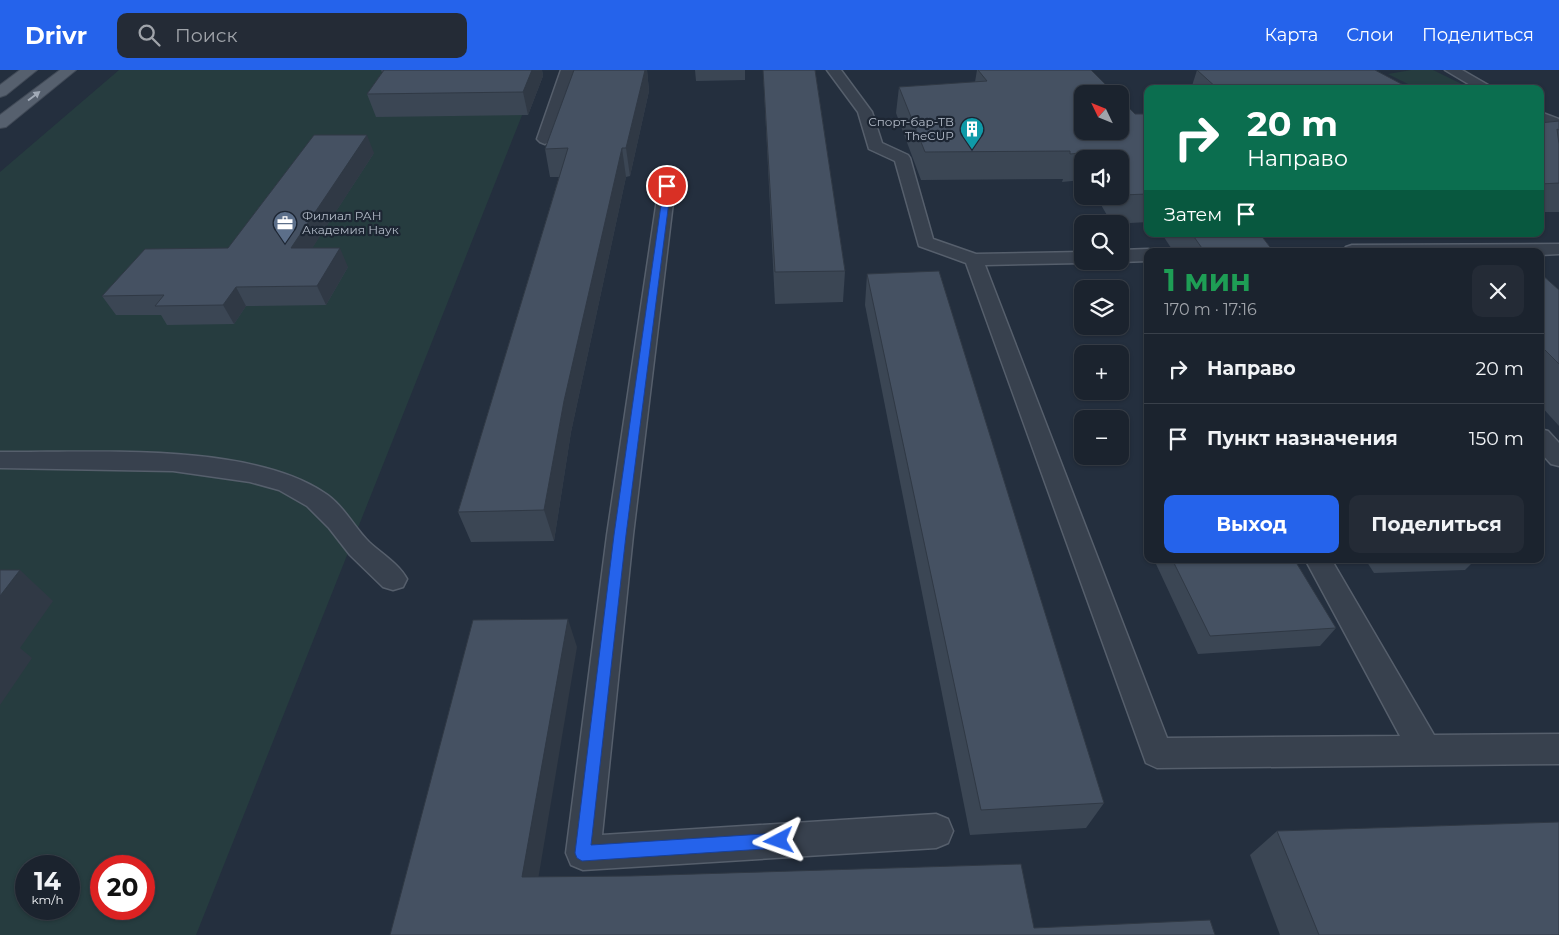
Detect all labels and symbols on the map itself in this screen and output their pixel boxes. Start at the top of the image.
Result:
north arrow [1074,85,1129,140]
one-way arrow [27,91,40,102]
place label: Спорт-бар-ТВ TheCUP [868,114,954,143]
building icon: Спорт-бар-ТВ TheCUP [959,116,985,150]
pin [646,165,688,207]
place label: Филиал РАН Академия Наук [302,208,399,237]
office icon: Филиал РАН Академия Наук [272,210,298,244]
position arrow [752,814,804,866]
speed limit sign: 20 [90,855,155,920]

